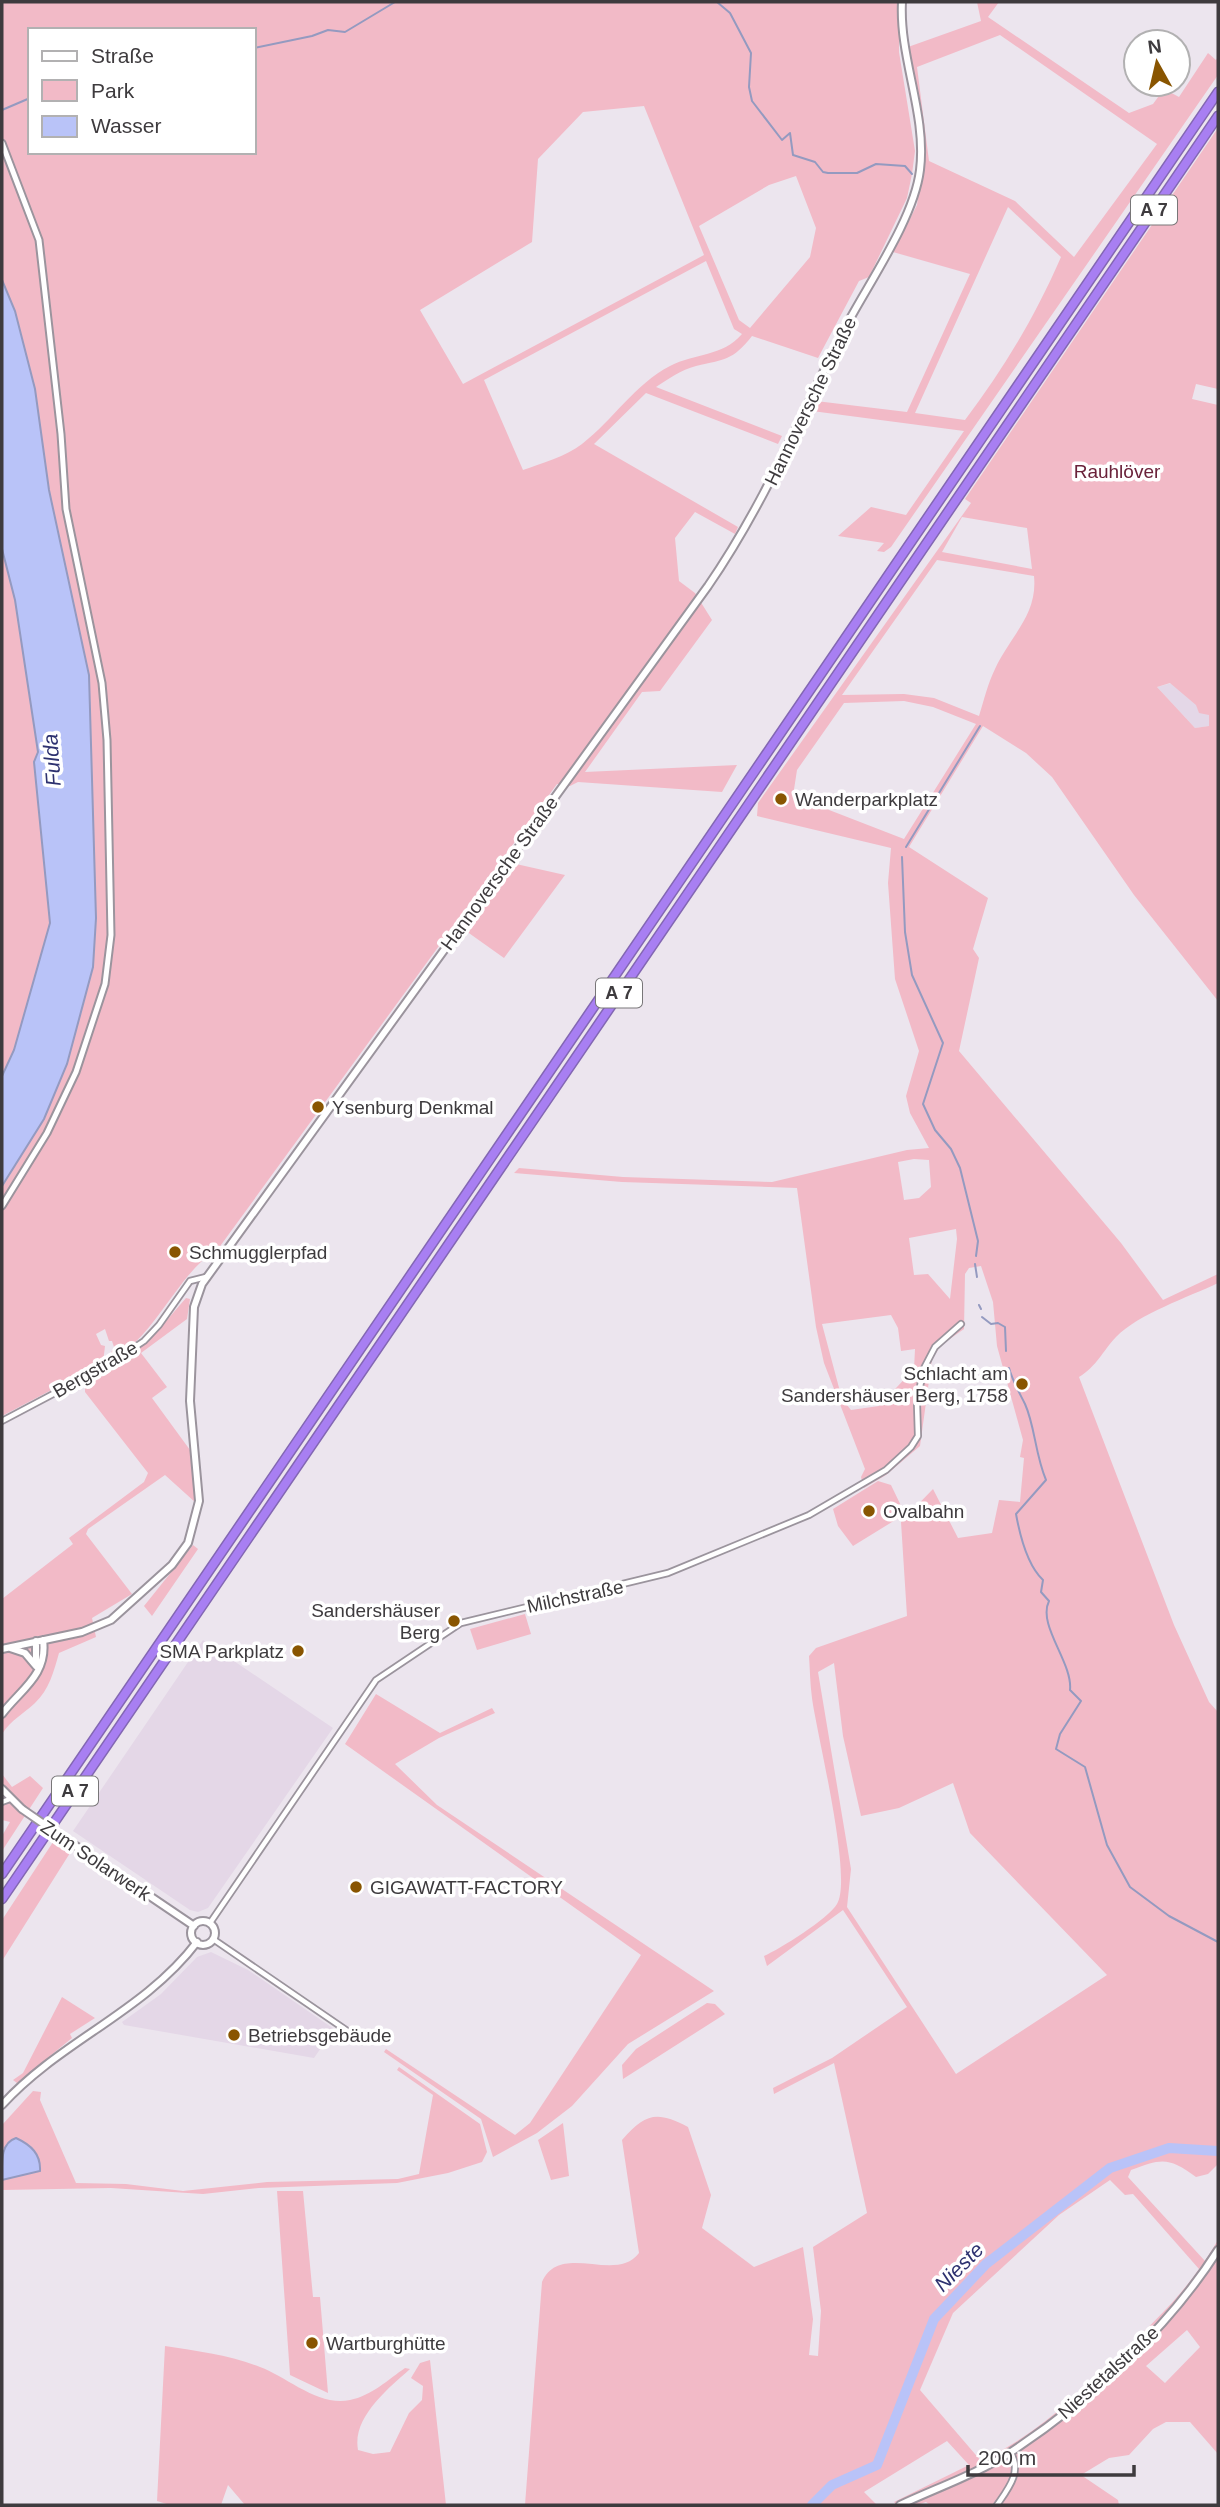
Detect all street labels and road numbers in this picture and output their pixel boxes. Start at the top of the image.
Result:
road number: A 7 [1131,196,1177,224]
street label: Hannoversche Straße [761,314,860,489]
street label: Hannoversche Straße [437,792,562,954]
road number: A 7 [596,978,642,1008]
street label: Bergstraße [49,1337,141,1402]
street label: Milchstraße [525,1576,625,1617]
road number: A 7 [52,1776,98,1806]
street label: Zum Solarwerk [37,1816,155,1905]
street label: Niestetalstraße [1054,2322,1163,2423]

